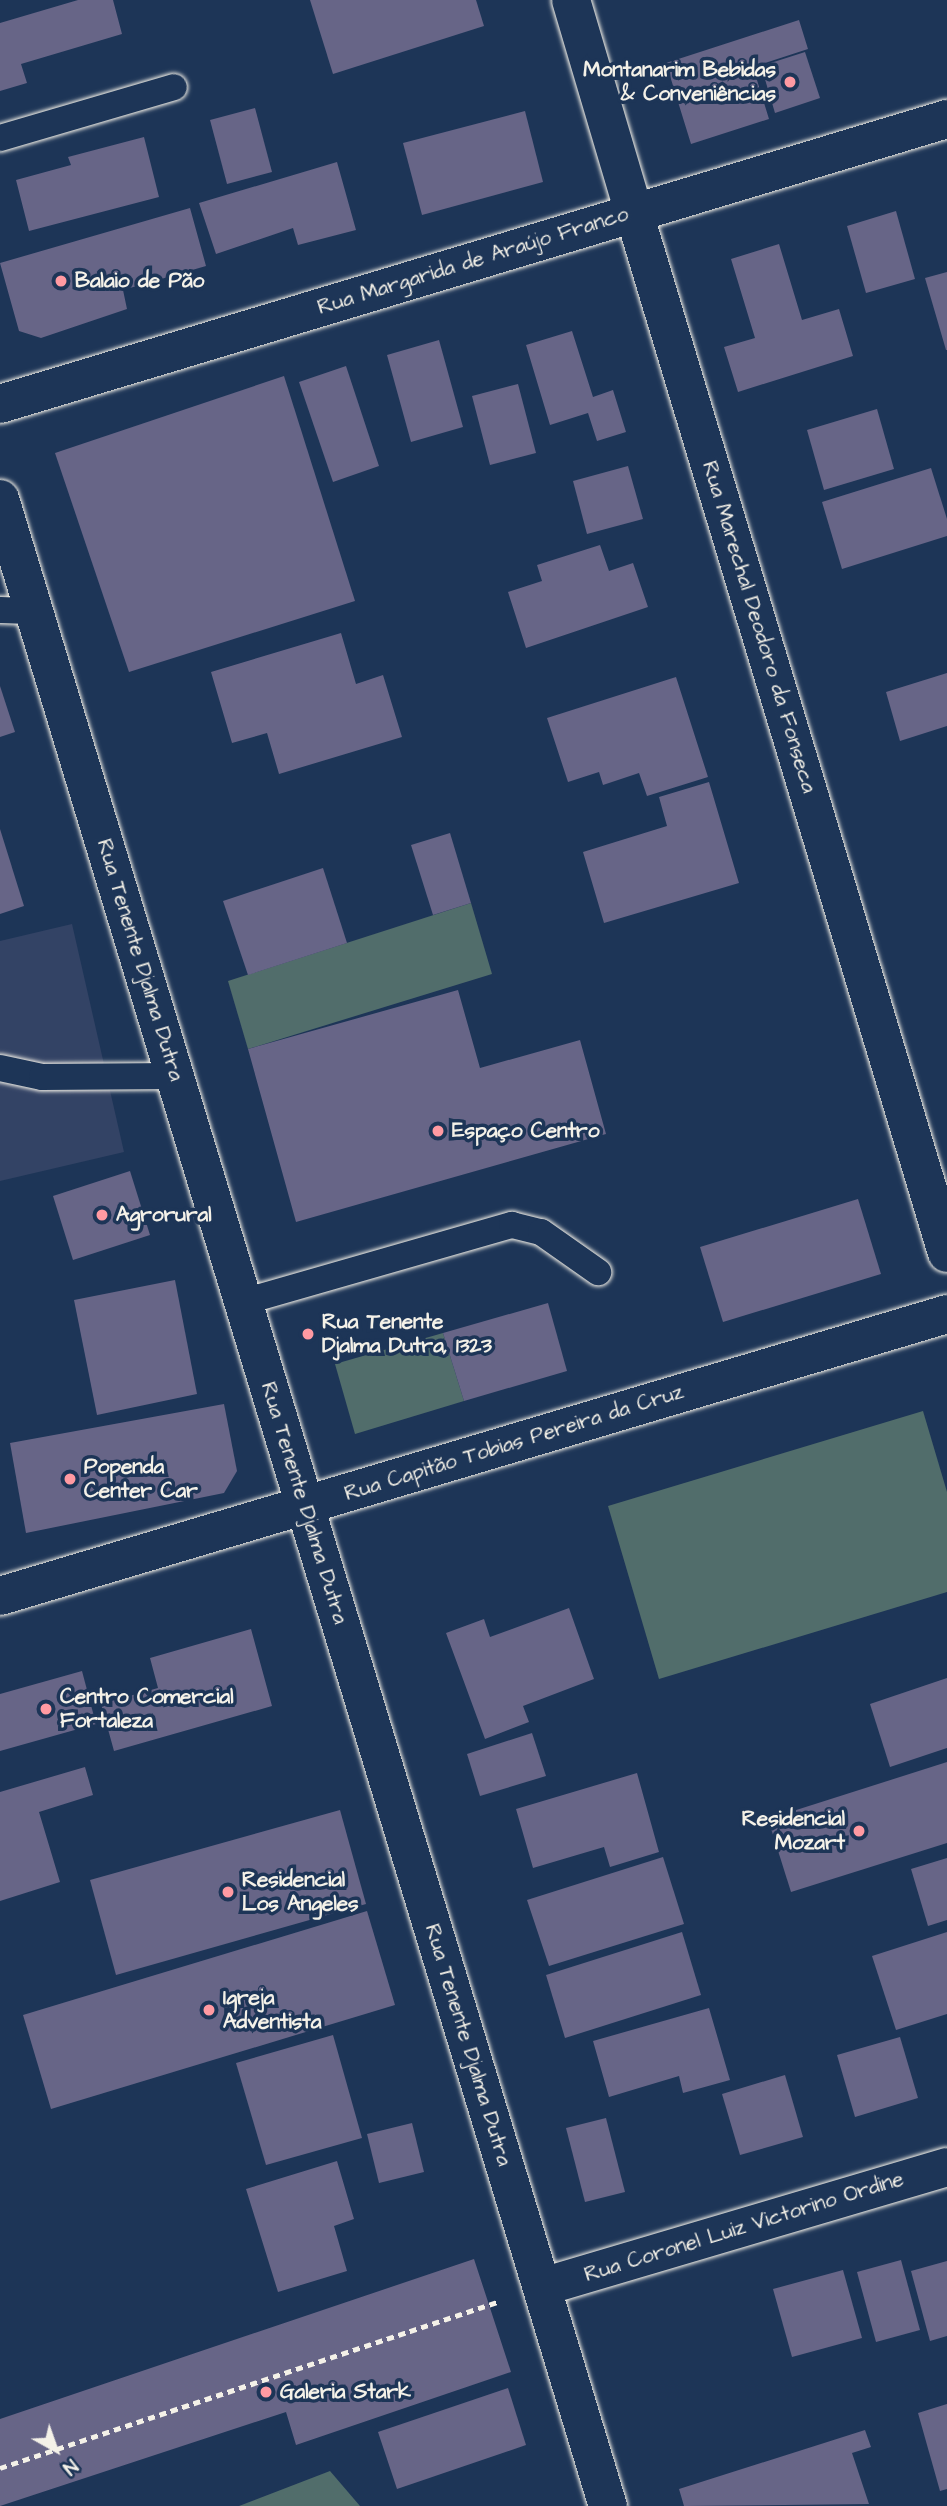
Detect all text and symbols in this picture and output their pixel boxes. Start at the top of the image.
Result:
place label: Montanarim Bebidas & Conveniências [583,57,776,107]
marker: Montanarim Bebidas & Conveniências [782,74,798,90]
street label: Rua Margarida de Araújo Franco [314,202,632,320]
place label: Balaio de Pão [75,268,204,294]
marker: Balaio de Pão [53,273,69,289]
street label: Rua Marechal Deodoro da Fonseca [696,458,822,796]
street label: Rua Tenente Djalma Dutra [91,836,189,1084]
place label: Espaço Centro [452,1118,599,1144]
marker: Espaço Centro [430,1123,446,1139]
place label: Agrorural [116,1202,212,1228]
marker: Agrorural [94,1207,110,1223]
place label: Rua Tenente Djalma Dutra, 1323 [322,1309,492,1359]
marker: Rua Tenente Djalma Dutra, 1323 [300,1326,316,1342]
street label: Rua Tenente Djalma Dutra [255,1379,353,1627]
street label: Rua Capitão Tobias Pereira da Cruz [342,1379,686,1507]
place label: Popenda Center Car [84,1454,198,1504]
marker: Popenda Center Car [62,1471,78,1487]
place label: Centro Comercial Fortaleza [60,1684,233,1734]
marker: Centro Comercial Fortaleza [38,1701,54,1717]
place label: Residencial Mozart [742,1806,845,1856]
marker: Residencial Mozart [851,1823,867,1839]
place label: Residencial Los Angeles [242,1867,359,1917]
marker: Residencial Los Angeles [220,1884,236,1900]
street label: Rua Tenente Djalma Dutra [419,1921,517,2169]
place label: Igreja Adventista [223,1985,321,2035]
marker: Igreja Adventista [201,2002,217,2018]
street label: Rua Coronel Luiz Victorino Ordine [581,2166,907,2288]
place label: Galeria Stark [280,2379,411,2405]
marker: Galeria Stark [258,2384,274,2400]
north arrow [21,2415,91,2485]
text: N [57,2452,83,2481]

